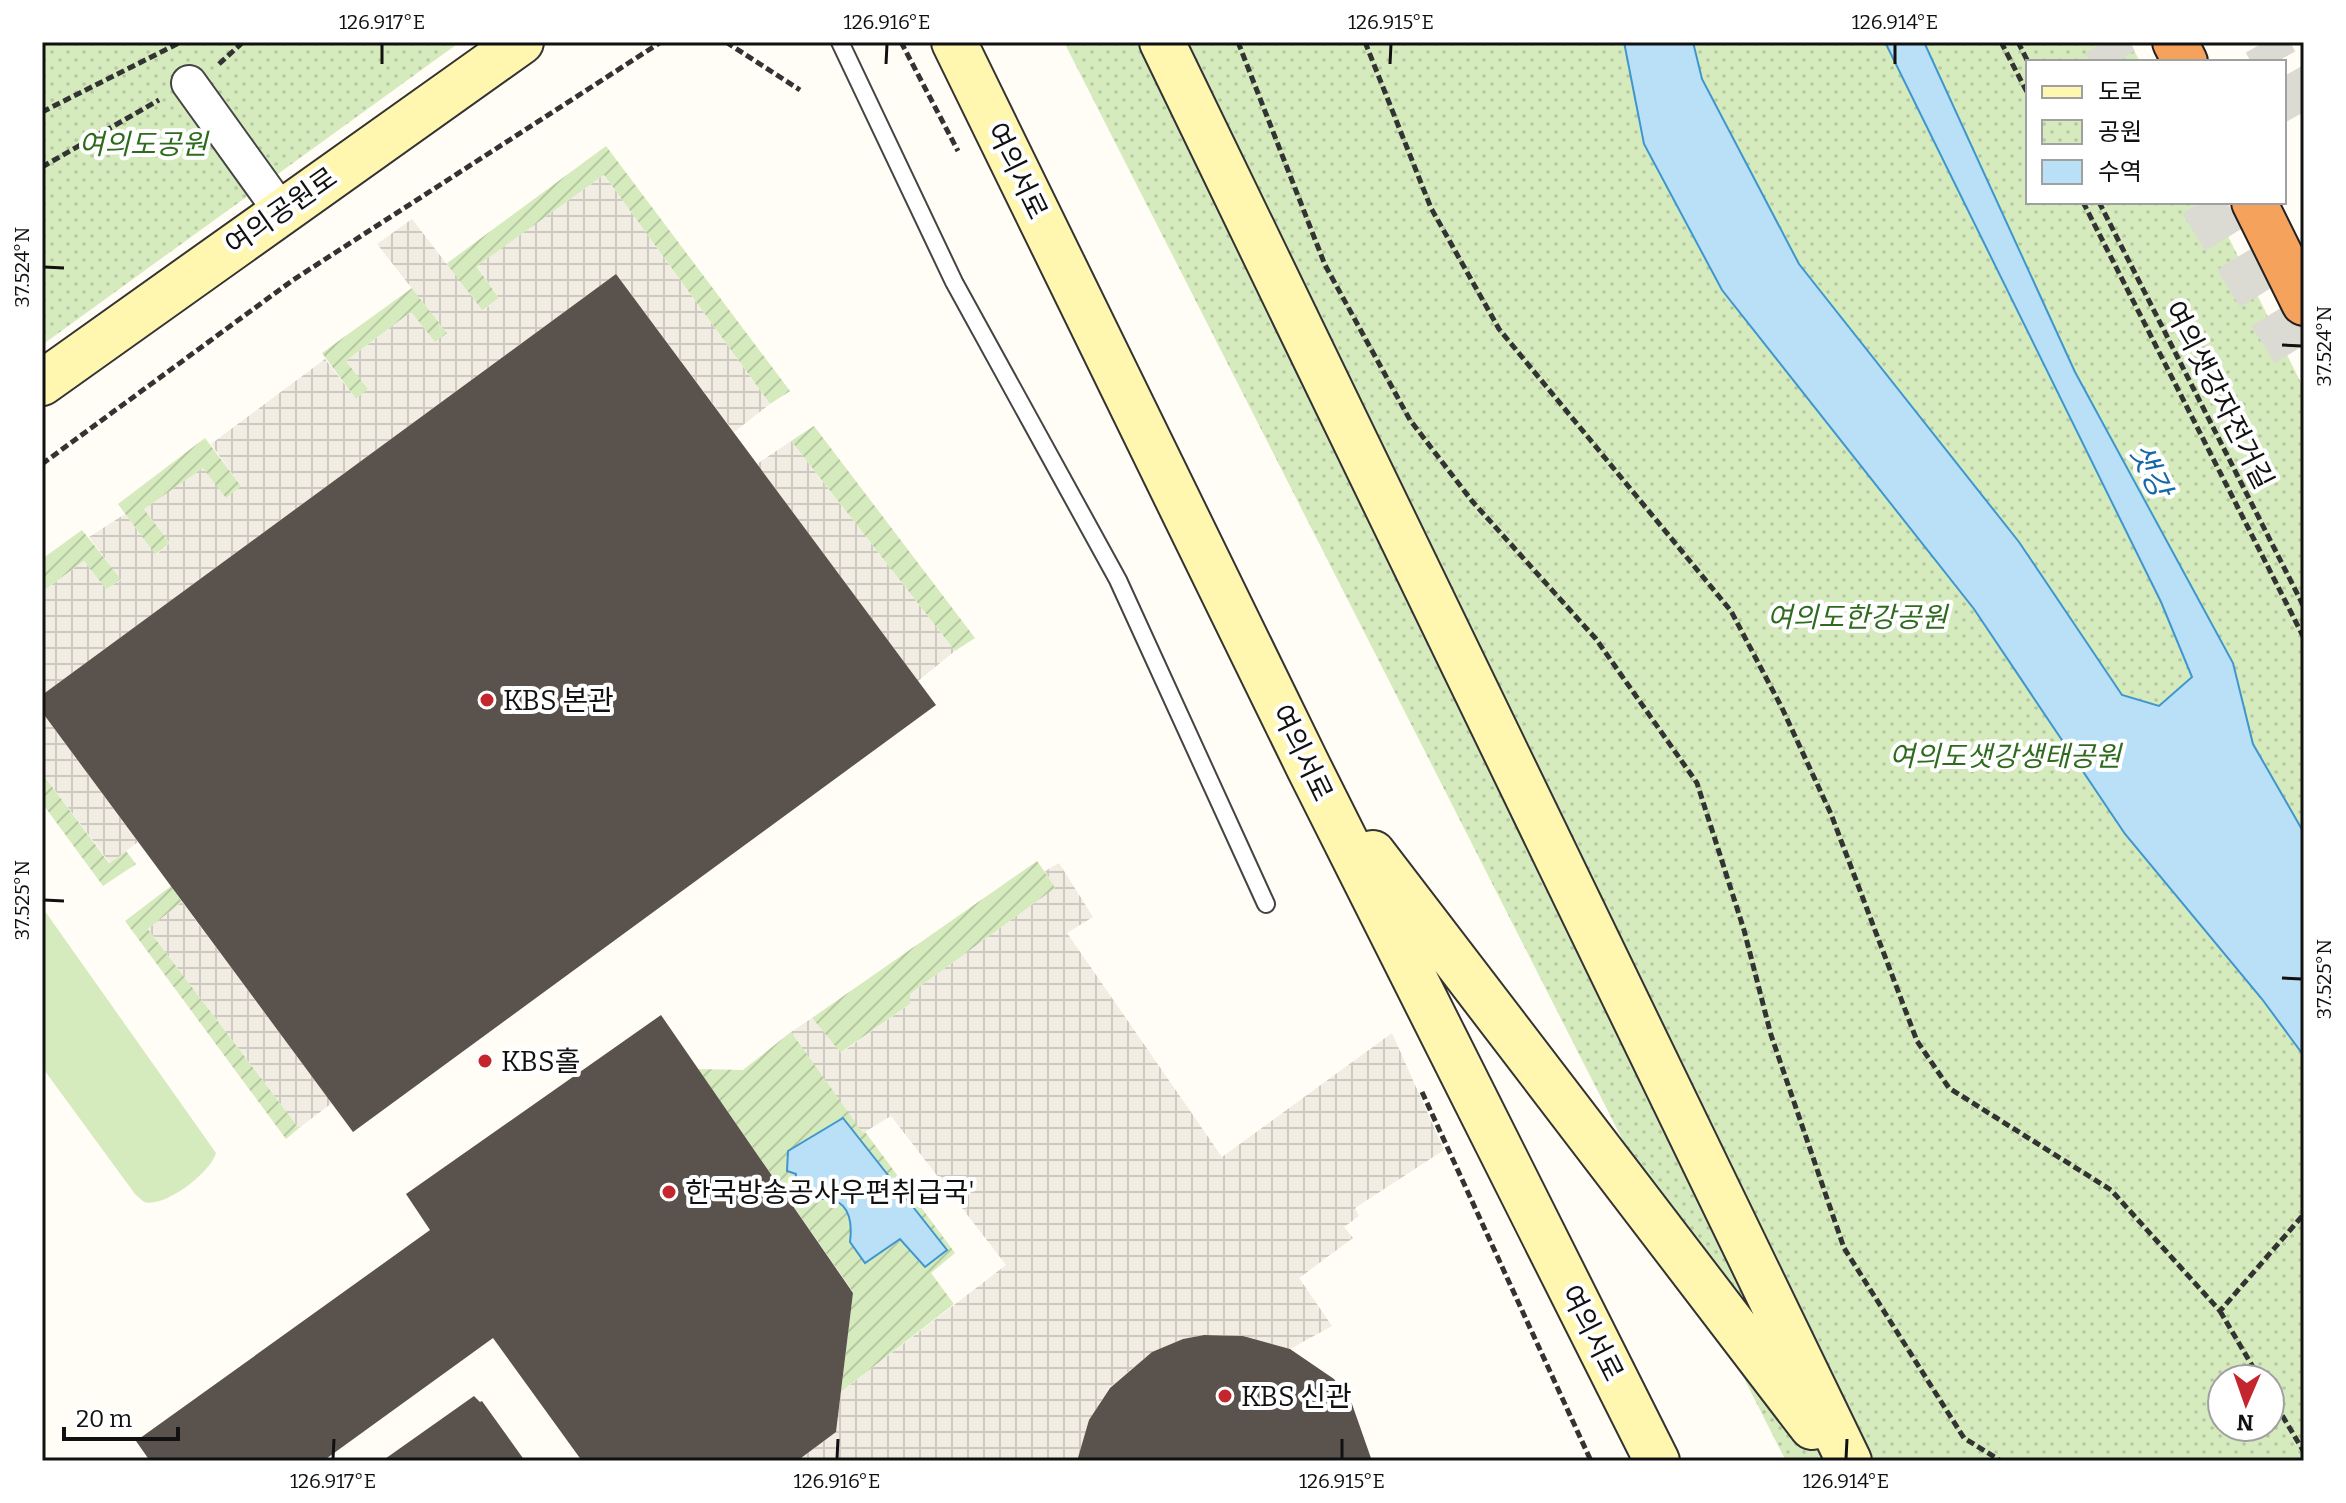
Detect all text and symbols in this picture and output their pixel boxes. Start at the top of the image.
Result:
text: 126.917°E [339,10,425,34]
text: 126.916°E [844,10,930,34]
text: 126.915°E [1348,10,1434,34]
text: 126.914°E [1852,10,1938,34]
legend [2026,60,2286,204]
text: 도로 [2098,78,2142,106]
street label: 여의서로 [980,117,1054,225]
text: 공원 [2098,118,2142,146]
park label: 여의도공원 [79,128,210,161]
text: 수역 [2098,158,2142,186]
street label: 여의공원로 [219,161,343,261]
text: 37.524°N [10,226,34,307]
street label: 여의샛강자전거길 [2158,296,2280,494]
text: 37.524°N [2312,305,2336,386]
water label: 샛강 [2122,437,2180,506]
park label: 여의도한강공원 [1767,601,1949,634]
place label: KBS 본관 [503,684,614,717]
marker: KBS 본관 [478,691,496,709]
street label: 여의서로 [1265,699,1339,807]
park label: 여의도샛강생태공원 [1889,740,2123,773]
text: 37.525°N [10,860,34,940]
text: 37.525°N [2312,939,2336,1019]
place label: KBS홀 [501,1045,581,1078]
marker: KBS홀 [476,1052,494,1070]
place label: 한국방송공사우편취급국' [685,1176,975,1209]
marker: 한국방송공사우편취급국' [660,1183,678,1201]
street label: 여의서로 [1554,1280,1630,1386]
north arrow [2206,1363,2286,1443]
place label: KBS 신관 [1241,1380,1352,1413]
marker: KBS 신관 [1216,1387,1234,1405]
scale bar [64,1391,178,1441]
text: 20 m [76,1405,132,1433]
text: N [2236,1409,2254,1436]
text: 126.917°E [290,1469,376,1493]
text: 126.916°E [794,1469,880,1493]
text: 126.915°E [1299,1469,1385,1493]
text: 126.914°E [1803,1469,1889,1493]

